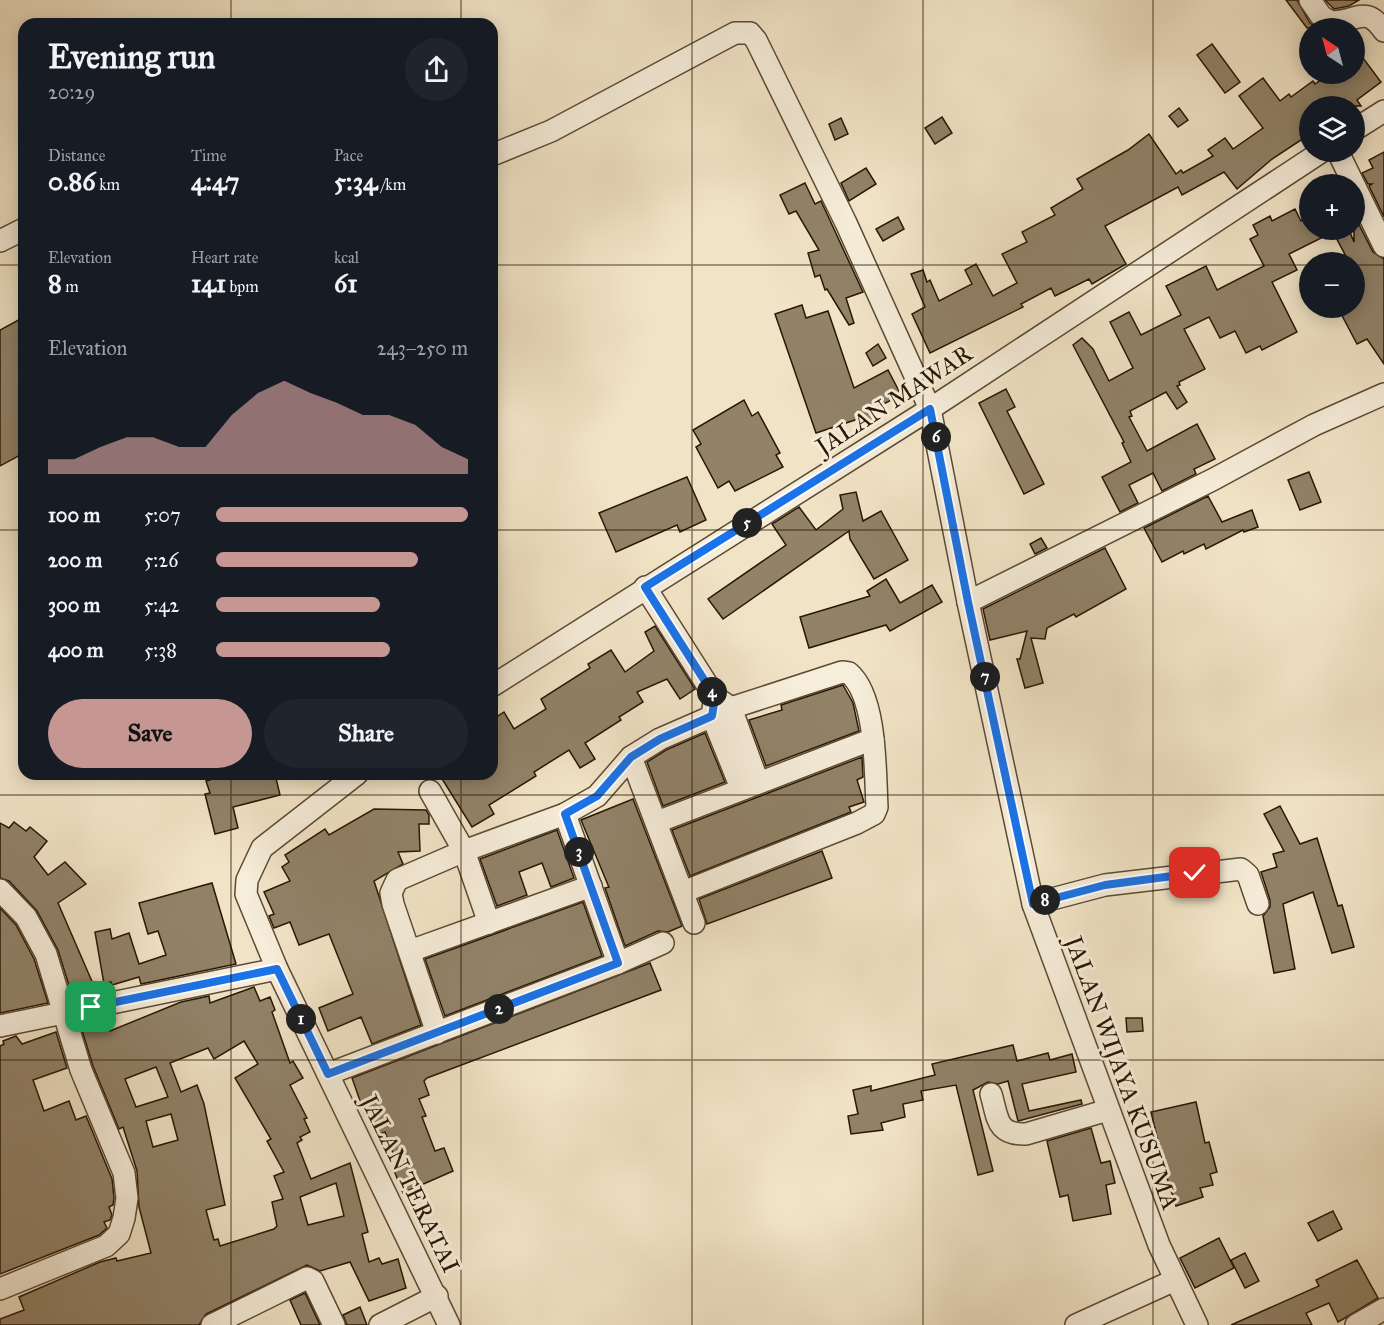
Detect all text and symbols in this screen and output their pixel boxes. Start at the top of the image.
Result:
north arrow [1299,18,1365,84]
map controls [1299,18,1365,318]
text: Evening run [48,37,215,77]
button: share [405,38,468,101]
text: 20:29 [48,80,95,104]
button: layers [1299,96,1365,162]
text: Distance [48,146,105,165]
text: Time [191,146,226,165]
text: Pace [334,146,363,165]
text: 0.86 [48,165,96,197]
text: 4:47 [191,165,239,197]
text: 5:34 [334,165,378,197]
button: + [1299,174,1365,240]
text: km [96,175,120,194]
text: /km [378,175,406,194]
text: Elevation [48,248,112,267]
text: Heart rate [191,248,258,267]
text: kcal [334,248,359,267]
button: − [1299,252,1365,318]
text: 8 [48,267,62,299]
text: 141 [191,267,226,299]
text: 61 [334,267,357,299]
text: m [62,277,79,296]
text: bpm [226,277,259,296]
text: Elevation [48,336,127,360]
text: 243–250 m [377,336,468,360]
street label: JALAN MAWAR [808,338,979,463]
pin: 6 [921,422,951,452]
text: 6 [932,427,940,446]
text: 100 m [48,503,100,527]
text: 5:07 [144,503,181,527]
pin: 5 [732,508,762,538]
text: 5 [743,513,751,532]
text: 200 m [48,548,102,572]
text: 5:26 [144,548,178,572]
text: 300 m [48,593,100,617]
text: 5:42 [144,593,179,617]
text: 400 m [48,638,104,662]
text: 5:38 [144,638,177,662]
pin: 7 [970,662,1000,692]
text: 7 [981,667,989,686]
pin: 4 [697,677,727,707]
text: 4 [708,682,716,701]
button: Save [48,699,252,768]
button: Share [264,699,468,768]
pin: 3 [564,837,594,867]
text: 3 [576,842,582,861]
pin [1169,847,1220,898]
icon: check [1178,856,1211,889]
pin: 8 [1030,885,1060,915]
text: 8 [1041,890,1049,909]
street label: JALAN WIJAYA KUSUMA [1057,929,1186,1214]
pin [65,981,116,1032]
icon: arrive [74,990,107,1023]
pin: 2 [484,994,514,1024]
text: 2 [495,999,503,1018]
pin: 1 [286,1004,316,1034]
text: 1 [298,1009,304,1028]
street label: JALAN TERATAI [353,1087,466,1278]

